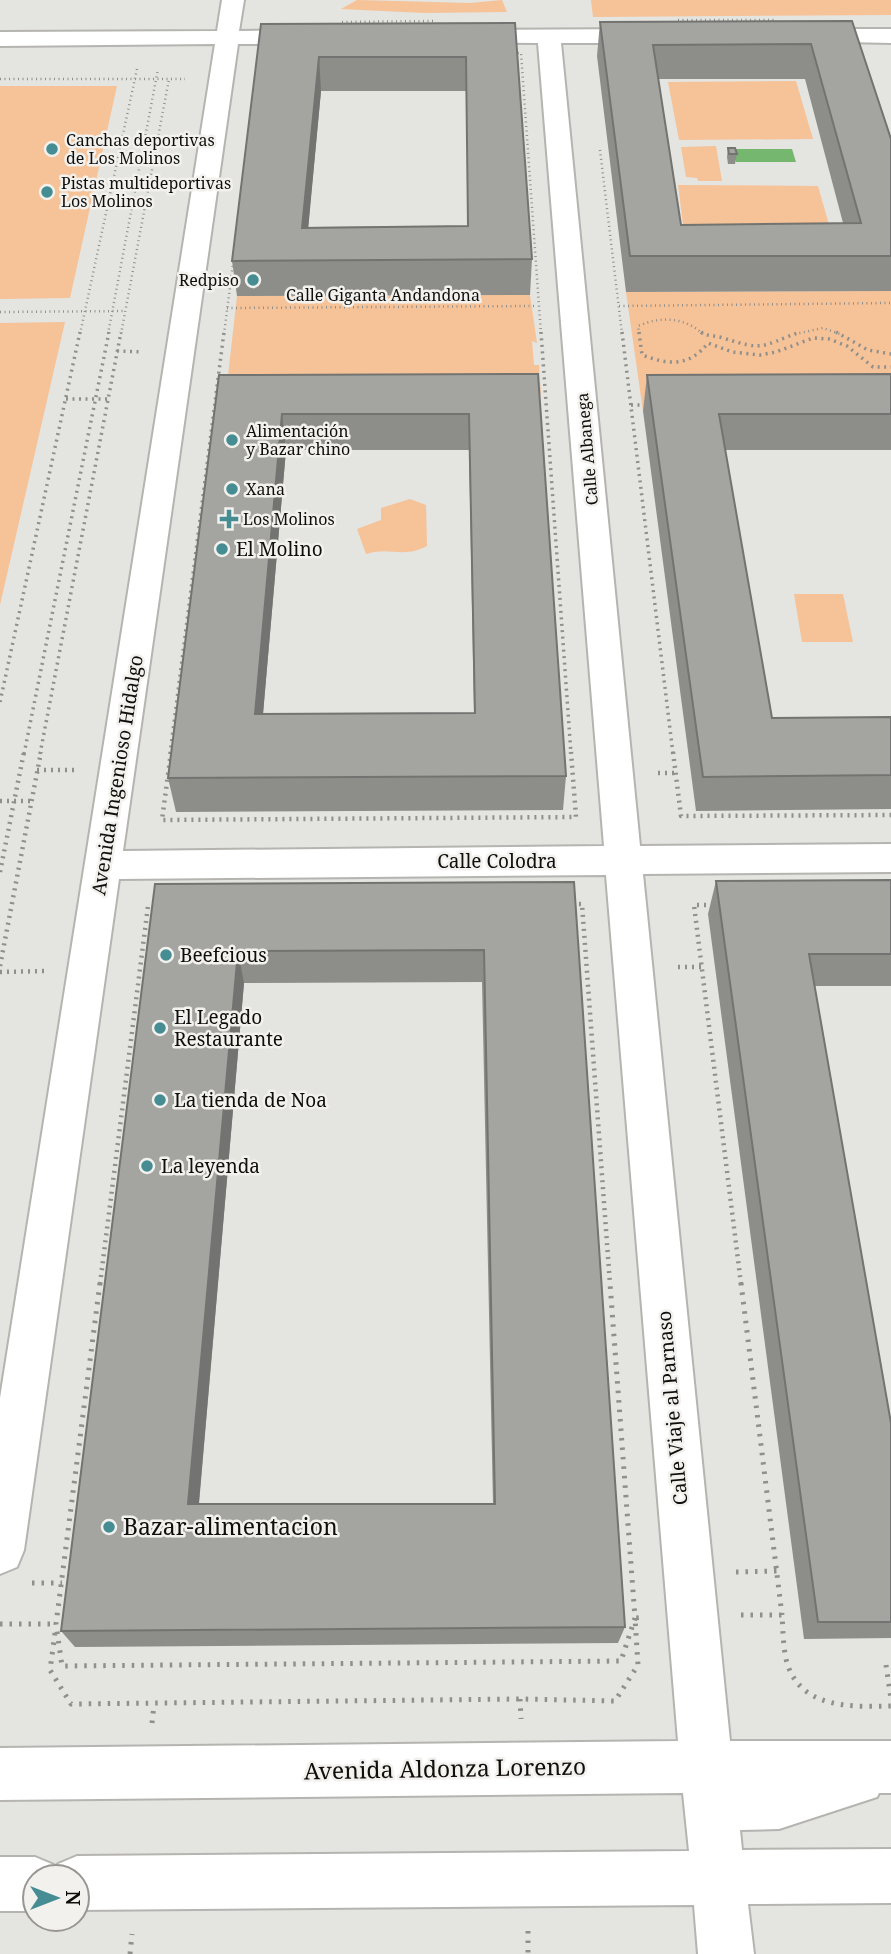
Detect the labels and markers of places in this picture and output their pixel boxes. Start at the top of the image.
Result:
place label: Canchas deportivas de Los Molinos [66,129,215,169]
marker: Canchas deportivas de Los Molinos [44,141,60,157]
place label: Pistas multideportivas Los Molinos [61,172,231,212]
marker: Pistas multideportivas Los Molinos [39,184,55,200]
place label: Redpiso [179,269,239,291]
marker: Redpiso [245,272,261,288]
place label: Alimentación y Bazar chino [246,420,350,460]
marker: Alimentación y Bazar chino [224,432,240,448]
place label: Xana [246,478,285,500]
marker: Xana [224,481,240,497]
place label: Los Molinos [243,508,335,530]
marker: Los Molinos [221,511,237,527]
place label: El Molino [236,536,323,562]
marker: El Molino [214,541,230,557]
place label: Beefcious [180,942,267,968]
marker: Beefcious [158,947,174,963]
place label: El Legado Restaurante [174,1004,283,1052]
marker: El Legado Restaurante [152,1020,168,1036]
place label: La tienda de Noa [174,1087,327,1113]
marker: La tienda de Noa [152,1092,168,1108]
place label: La leyenda [161,1153,260,1179]
marker: La leyenda [139,1158,155,1174]
place label: Bazar-alimentacion [123,1510,338,1542]
marker: Bazar-alimentacion [101,1519,117,1535]

